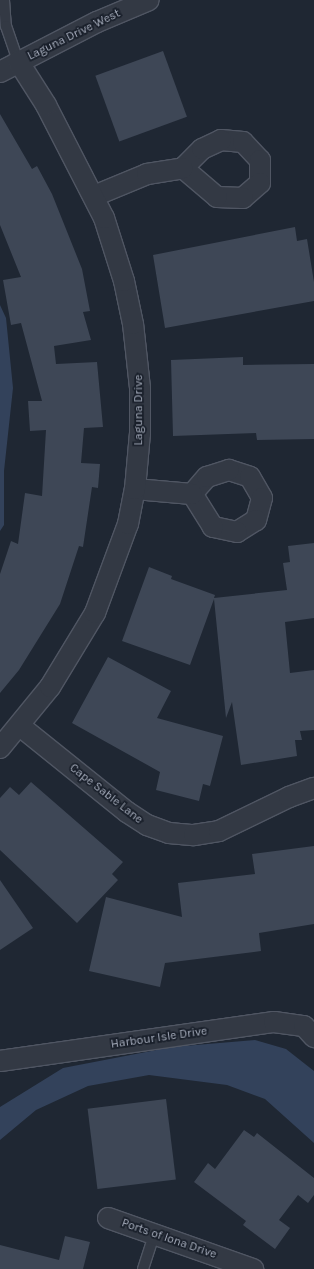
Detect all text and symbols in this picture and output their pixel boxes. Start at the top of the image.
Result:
street label: Laguna Drive West [25,6,123,64]
street label: Laguna Drive [132,375,146,445]
street label: Cape Sable Lane [67,761,145,827]
street label: Harbour Isle Drive [110,1024,208,1052]
street label: Ports of Iona Drive [120,1216,218,1262]

